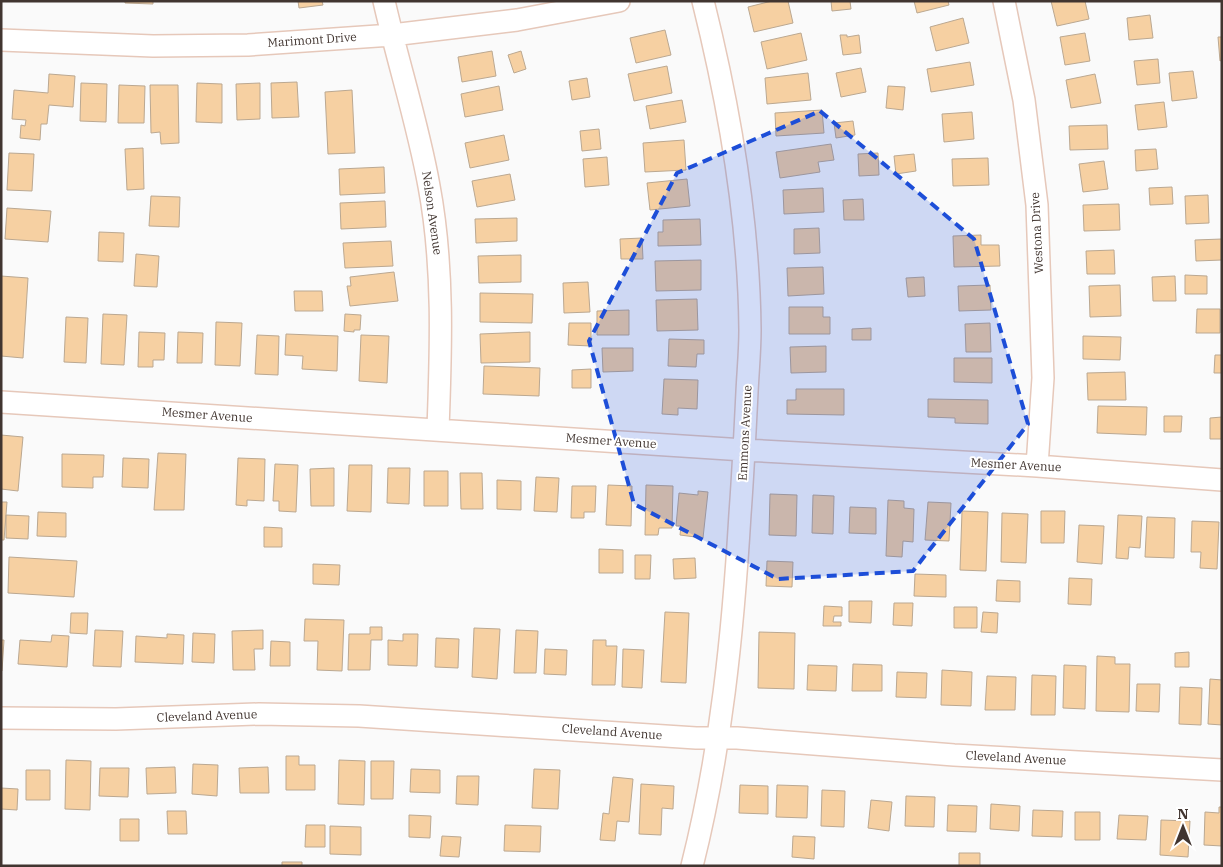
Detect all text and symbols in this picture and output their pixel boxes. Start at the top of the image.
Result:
street label: Marimont Drive [267,29,357,50]
street label: Nelson Avenue [419,170,446,256]
street label: Westona Drive [1027,192,1046,274]
street label: Emmons Avenue [735,385,754,481]
street label: Mesmer Avenue [161,404,253,425]
street label: Mesmer Avenue [565,430,657,451]
street label: Mesmer Avenue [970,455,1062,474]
street label: Cleveland Avenue [156,706,258,725]
street label: Cleveland Avenue [561,721,663,742]
street label: Cleveland Avenue [965,747,1067,768]
north arrow [1158,802,1208,852]
text: N [1177,805,1189,823]

